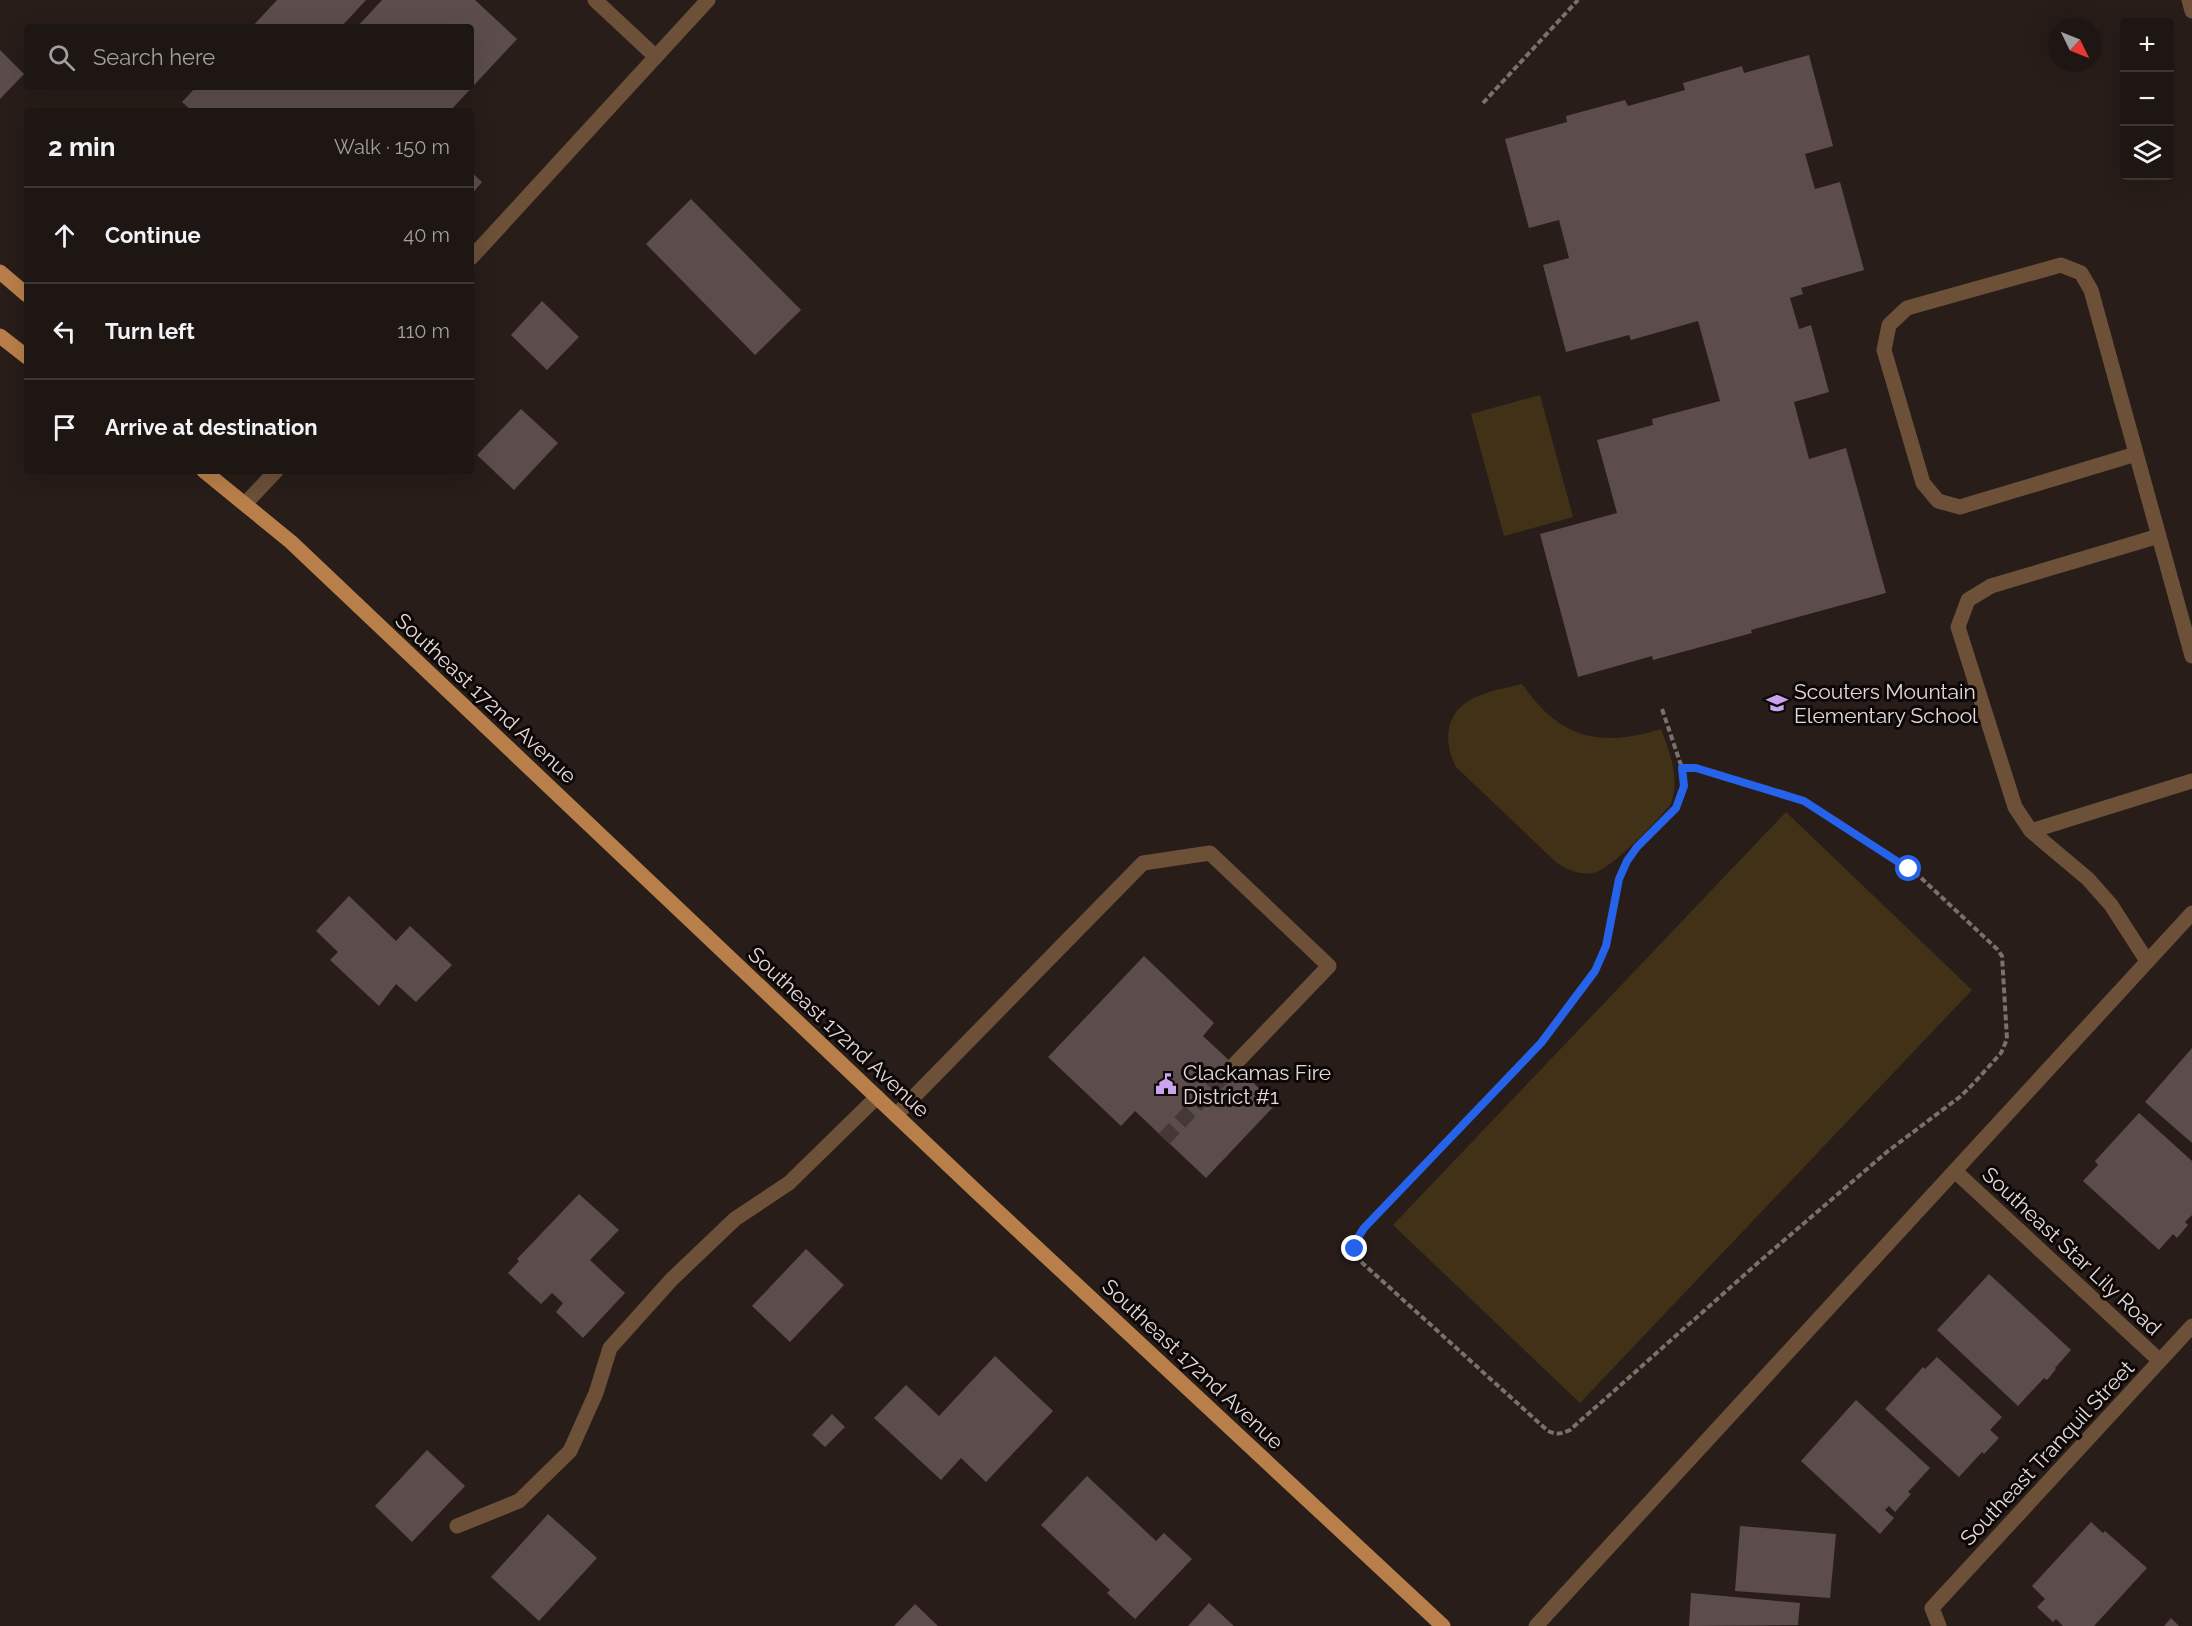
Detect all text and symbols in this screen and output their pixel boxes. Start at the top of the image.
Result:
north arrow [2048,18,2102,72]
map controls [2120,18,2174,180]
button: + [2120,18,2174,72]
search box [24,24,474,90]
icon: search [45,41,78,74]
text: Search here [93,44,215,70]
button: − [2120,72,2174,126]
button: layers [2120,126,2174,180]
text: 2 min [48,132,115,162]
text: Walk · 150 m [334,135,450,159]
icon: ahead [48,219,81,252]
text: Continue [105,222,201,248]
text: 40 m [403,223,450,247]
icon: left [48,315,81,348]
text: Turn left [105,318,195,344]
text: 110 m [397,319,450,343]
icon: arrive [48,411,81,444]
text: Arrive at destination [105,414,318,440]
street label: Southeast 172nd Avenue [390,608,582,788]
place label: Scouters Mountain Elementary School [1794,679,1978,728]
school or university icon: Scouters Mountain Elementary School [1765,691,1789,715]
route start [1895,855,1921,881]
street label: Southeast 172nd Avenue [743,942,935,1122]
place label: Clackamas Fire District #1 [1183,1060,1331,1109]
public building icon: Clackamas Fire District #1 [1154,1072,1178,1096]
street label: Southeast Star Lily Road [1977,1162,2167,1340]
route end [1341,1235,1367,1261]
street label: Southeast 172nd Avenue [1097,1274,1289,1454]
street label: Southeast Tranquil Street [1955,1356,2139,1550]

